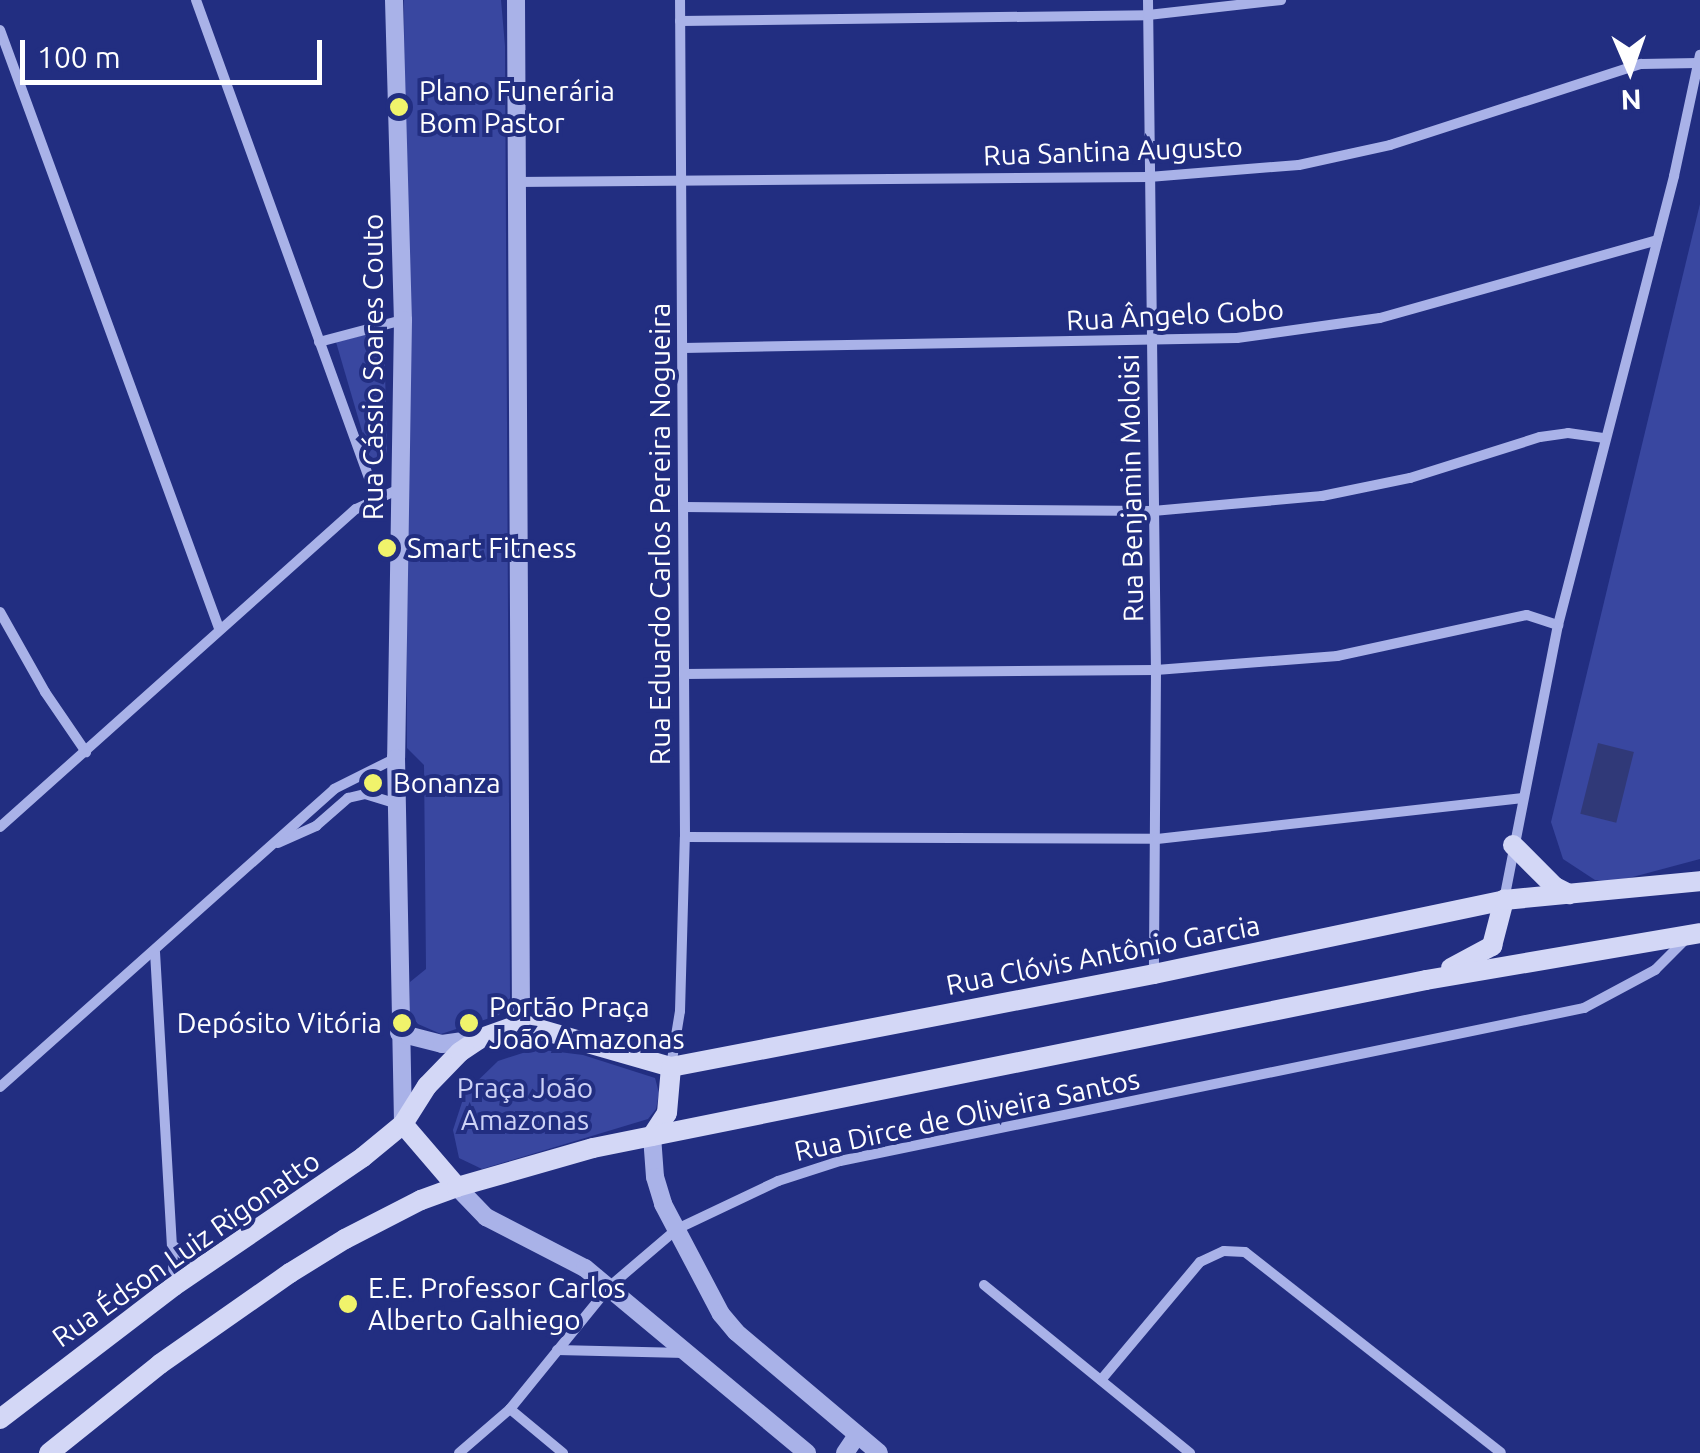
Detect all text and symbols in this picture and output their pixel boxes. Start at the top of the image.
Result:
scale bar [25,20,328,82]
north arrow [1580,20,1680,120]
text: 100 m [37,40,121,74]
place label: Plano Funerária Bom Pastor [419,74,615,140]
text: N [1620,85,1642,116]
marker: Plano Funerária Bom Pastor [388,96,410,118]
street label: Rua Santina Augusto [983,130,1243,172]
street label: Rua Cássio Soares Couto [356,214,390,520]
street label: Rua Ângelo Gobo [1065,293,1285,337]
street label: Rua Eduardo Carlos Pereira Nogueira [643,303,677,765]
street label: Rua Benjamin Moloisi [1112,354,1150,622]
place label: Smart Fitness [407,531,577,565]
marker: Smart Fitness [376,537,398,559]
place label: Bonanza [393,766,501,800]
marker: Bonanza [362,772,384,794]
street label: Rua Clóvis Antônio Garcia [943,908,1263,1002]
place label: Portão Praça João Amazonas [489,990,685,1056]
place label: Depósito Vitória [177,1006,382,1040]
marker: Depósito Vitória [391,1012,413,1034]
marker: Portão Praça João Amazonas [458,1012,480,1034]
street label: Rua Dirce de Oliveira Santos [791,1062,1143,1168]
park label: Praça João Amazonas [457,1071,593,1137]
street label: Rua Édson Luiz Rigonatto [46,1144,326,1354]
place label: E.E. Professor Carlos Alberto Galhiego [368,1271,626,1337]
marker: E.E. Professor Carlos Alberto Galhiego [337,1293,359,1315]

